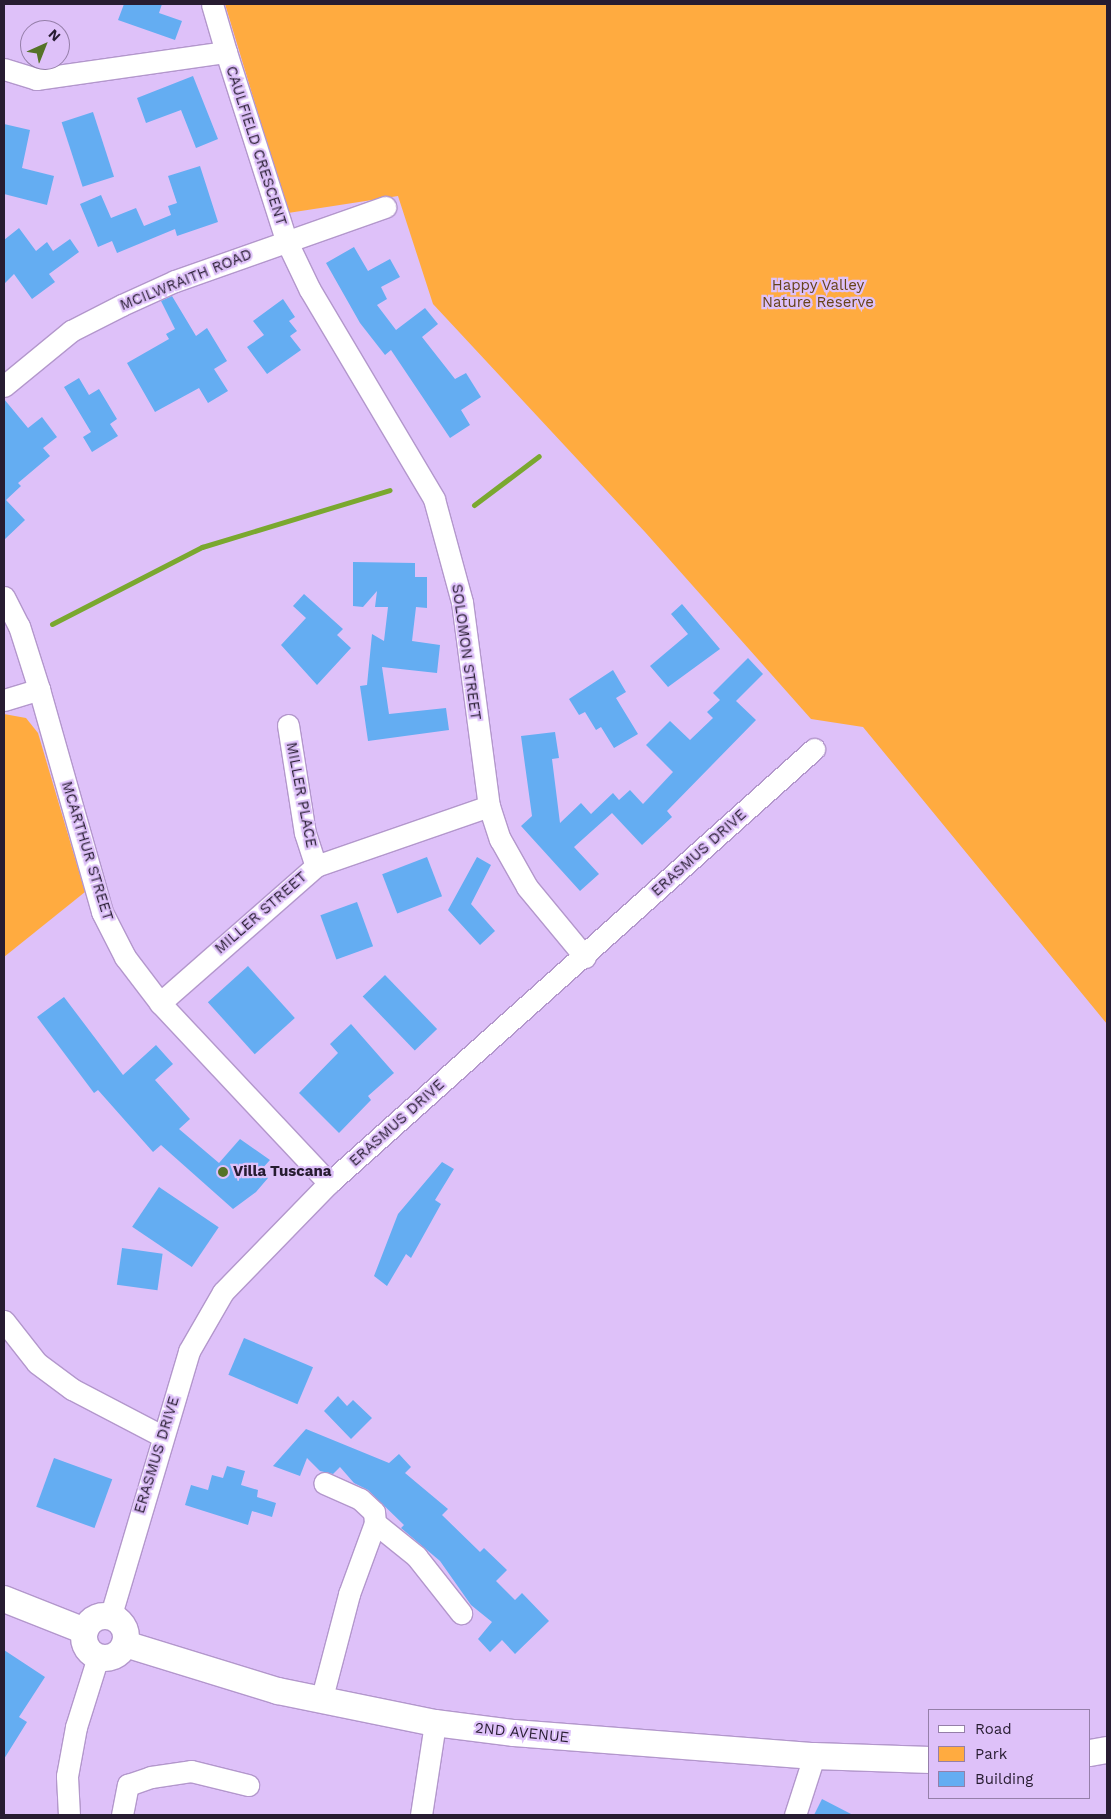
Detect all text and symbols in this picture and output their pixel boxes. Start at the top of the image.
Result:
north arrow [20,20,70,70]
text: N [45,26,64,44]
street label: CAULFIELD CRESCENT [222,64,290,228]
street label: MCILWRAITH ROAD [117,245,255,315]
park label: Happy Valley Nature Reserve [762,276,874,311]
street label: SOLOMON STREET [448,583,484,721]
street label: MILLER PLACE [282,741,320,849]
street label: MCARTHUR STREET [57,779,117,923]
street label: ERASMUS DRIVE [648,806,750,900]
street label: MILLER STREET [211,868,311,958]
street label: ERASMUS DRIVE [346,1076,448,1170]
place label: Villa Tuscana [233,1163,332,1181]
marker: Villa Tuscana [217,1166,229,1178]
street label: ERASMUS DRIVE [131,1394,183,1516]
legend [928,1709,1091,1799]
street label: 2ND AVENUE [474,1719,570,1747]
text: Road [975,1720,1012,1738]
text: Park [975,1745,1007,1763]
text: Building [975,1770,1033,1788]

